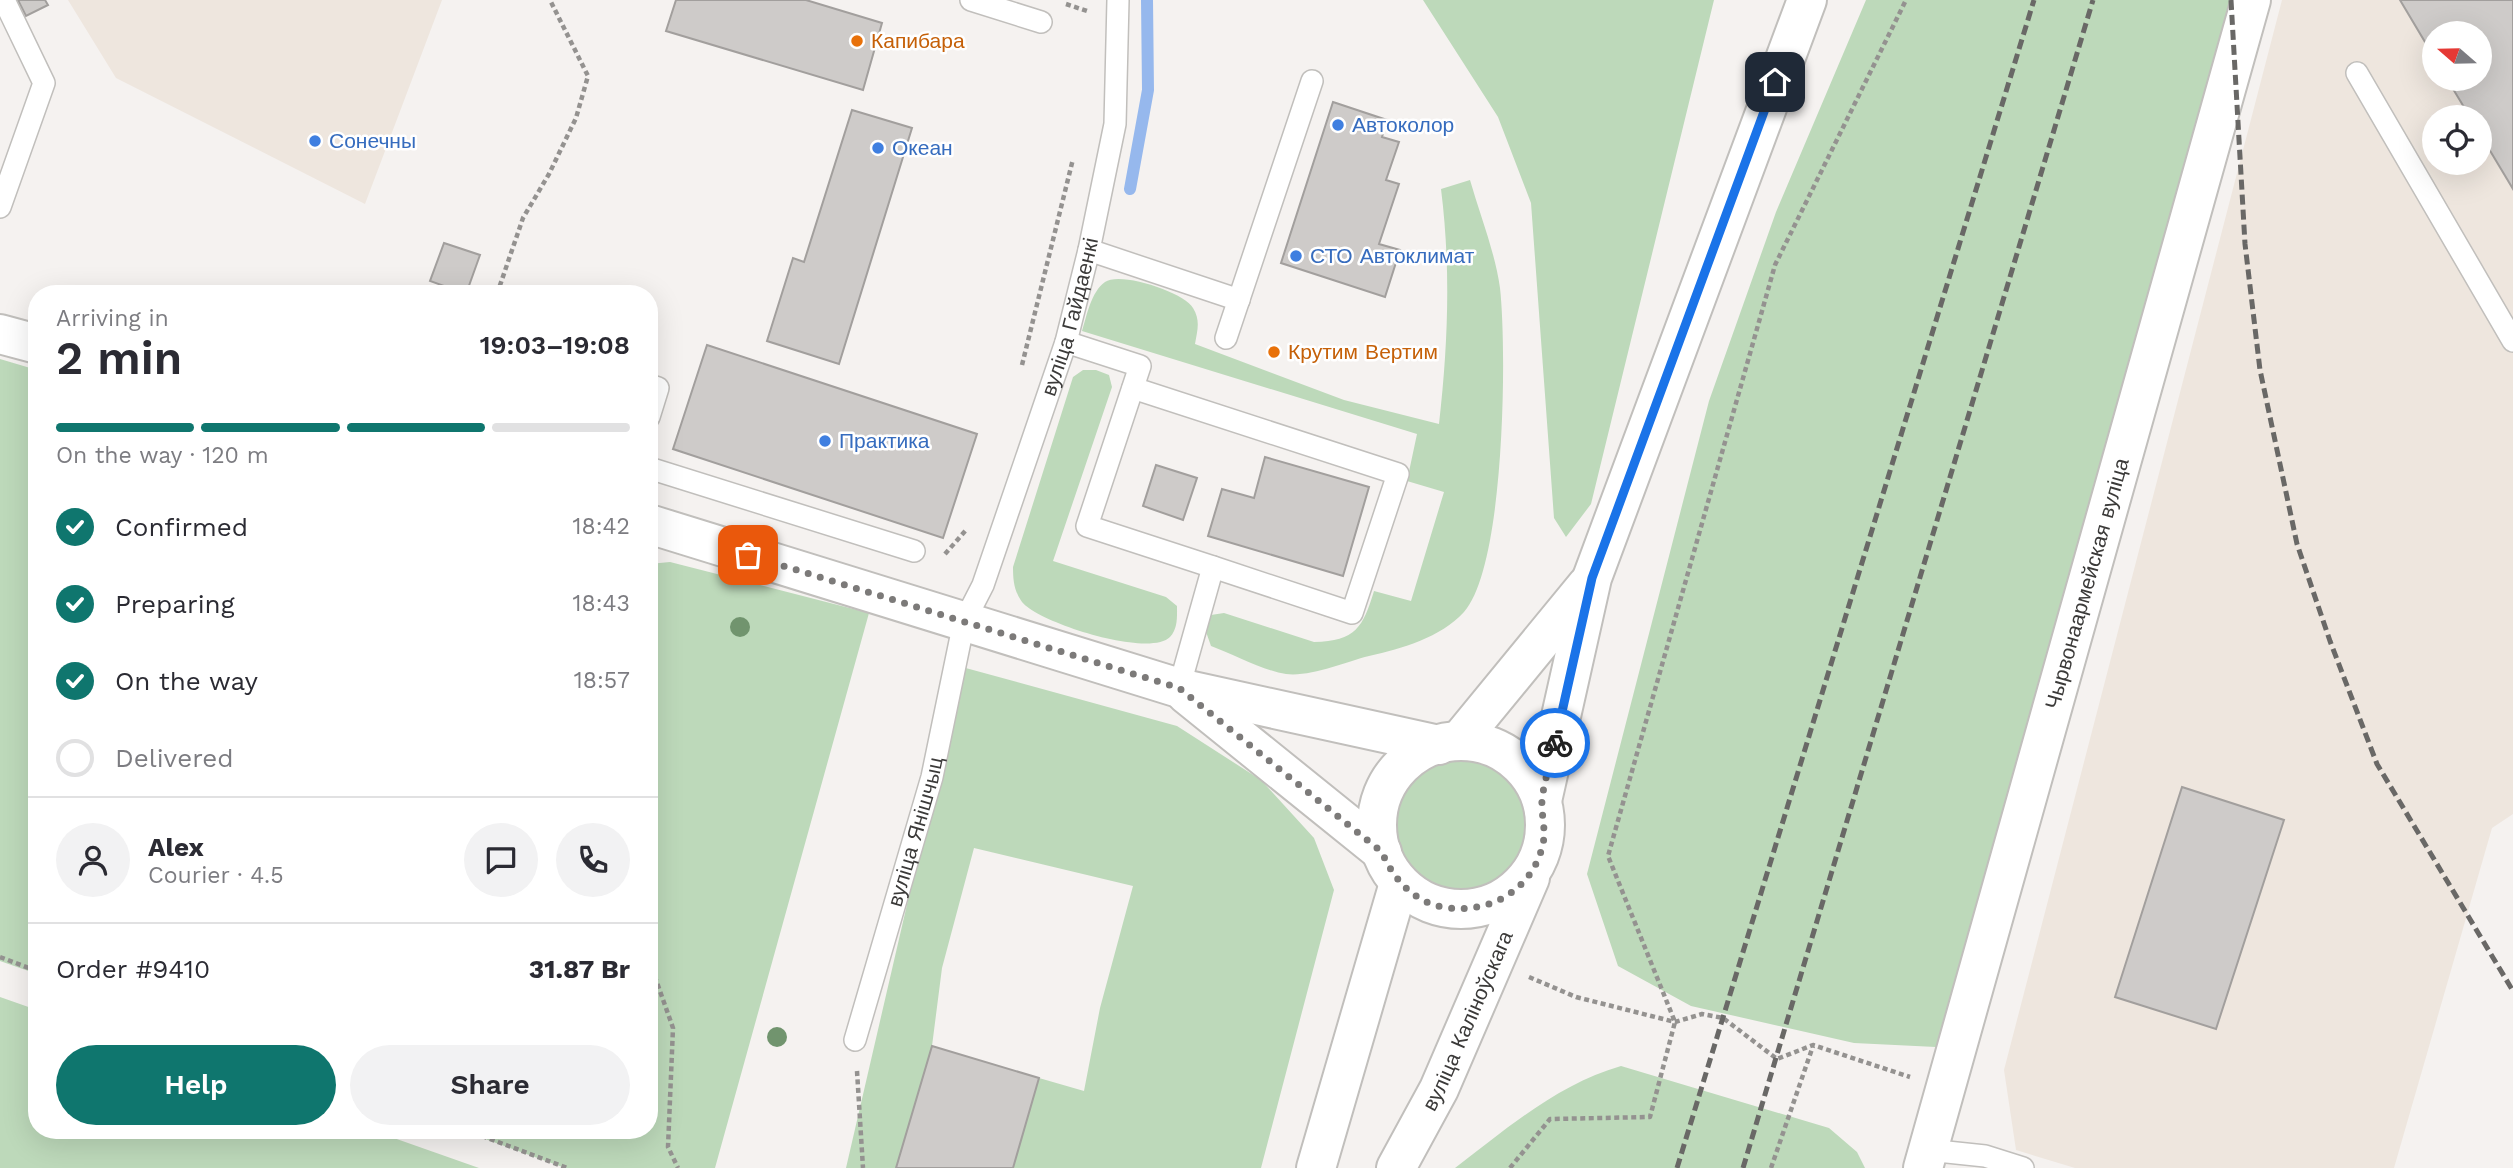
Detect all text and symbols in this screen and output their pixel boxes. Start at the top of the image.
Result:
north arrow [2422,21,2492,91]
map controls [2422,21,2492,175]
place label: Капибара [871,28,965,53]
marker: Капибара [849,33,865,49]
pin [1745,52,1805,112]
icon: home [1756,63,1794,101]
button: locate [2422,105,2492,175]
place label: Автоколор [1352,112,1454,137]
marker: Автоколор [1330,117,1346,133]
place label: Сонечны [329,128,416,153]
marker: Сонечны [307,133,323,149]
place label: Океан [892,135,953,160]
marker: Океан [870,140,886,156]
street label: вуліца Гайдаенкі [1035,235,1103,399]
place label: СТО Автоклимат [1310,243,1475,268]
marker: СТО Автоклимат [1288,248,1304,264]
text: Arriving in [56,305,169,332]
text: 19:03–19:08 [480,330,630,360]
text: 2 min [56,331,182,385]
place label: Крутим Вертим [1288,339,1438,364]
marker: Крутим Вертим [1266,344,1282,360]
place label: Практика [839,428,930,453]
marker: Практика [817,433,833,449]
text: On the way · 120 m [56,442,269,469]
street label: Чырвонаармейская вуліца [2039,455,2134,712]
icon: check [56,508,94,546]
text: Confirmed [115,512,248,542]
text: 18:42 [573,513,630,540]
pin [718,525,778,585]
icon: bag [729,536,767,574]
icon: check [56,585,94,623]
text: Preparing [115,589,235,619]
text: 18:43 [573,590,630,617]
icon: check [56,662,94,700]
text: On the way [115,666,258,696]
text: 18:57 [574,667,630,694]
courier [1520,708,1590,778]
icon: bike [1536,724,1574,762]
text: Delivered [115,743,234,773]
street label: вуліца Янішчыц [882,754,948,909]
button: person [56,823,130,897]
button: chat [464,823,538,897]
button: phone [556,823,630,897]
text: Alex [148,832,204,862]
text: Courier · 4.5 [148,862,284,889]
street label: вуліца Каліноўскага [1417,927,1518,1115]
text: Order #9410 [56,954,210,984]
text: 31.87 Br [529,954,630,984]
button: Help [56,1045,336,1125]
button: Share [350,1045,630,1125]

